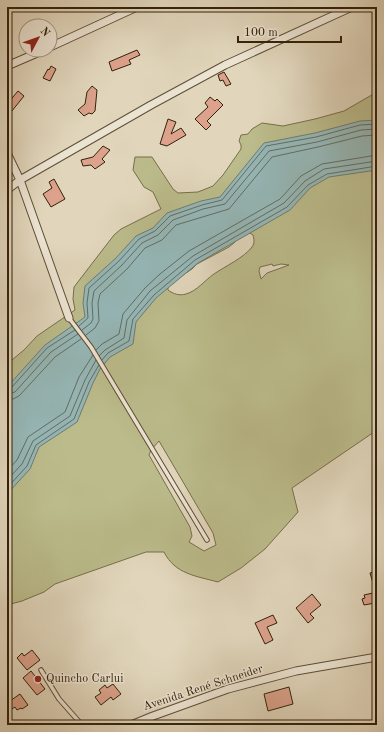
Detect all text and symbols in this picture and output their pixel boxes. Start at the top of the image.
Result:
north arrow [18,18,58,58]
scale bar [238,18,341,44]
text: N [38,26,52,40]
text: 100 m [244,27,278,39]
street label: Avenida René Schneider [141,663,265,713]
place label: Quincho Carlui [46,673,123,685]
marker: Quincho Carlui [33,674,43,684]

